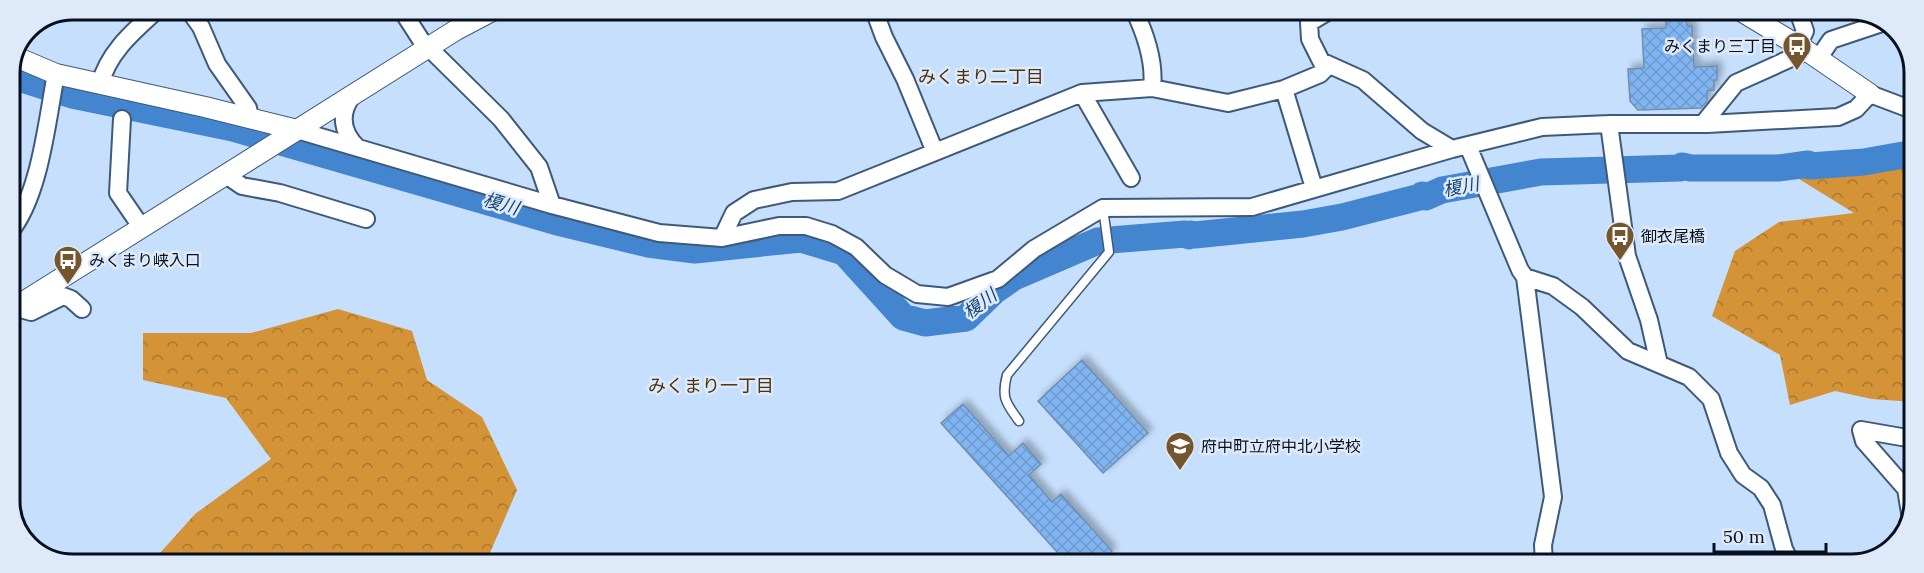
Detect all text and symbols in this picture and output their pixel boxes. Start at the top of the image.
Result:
bus stop icon: みくまり三丁目 [1781,30,1813,72]
place label: みくまり三丁目 [1664,36,1776,56]
district label: みくまり二丁目 [918,65,1044,88]
water label: 榎川 [1441,171,1483,201]
water label: 榎川 [481,188,524,220]
bus stop icon: 御衣尾橋 [1604,220,1636,262]
place label: 御衣尾橋 [1641,226,1705,246]
bus stop icon: みくまり峡入口 [52,244,84,286]
place label: みくまり峡入口 [89,250,201,270]
water label: 榎川 [958,283,1003,323]
district label: みくまり一丁目 [648,374,774,397]
school or university icon: 府中町立府中北小学校 [1164,430,1196,472]
place label: 府中町立府中北小学校 [1201,436,1361,456]
scale bar [1714,516,1826,554]
text: 50 m [1723,525,1765,548]

